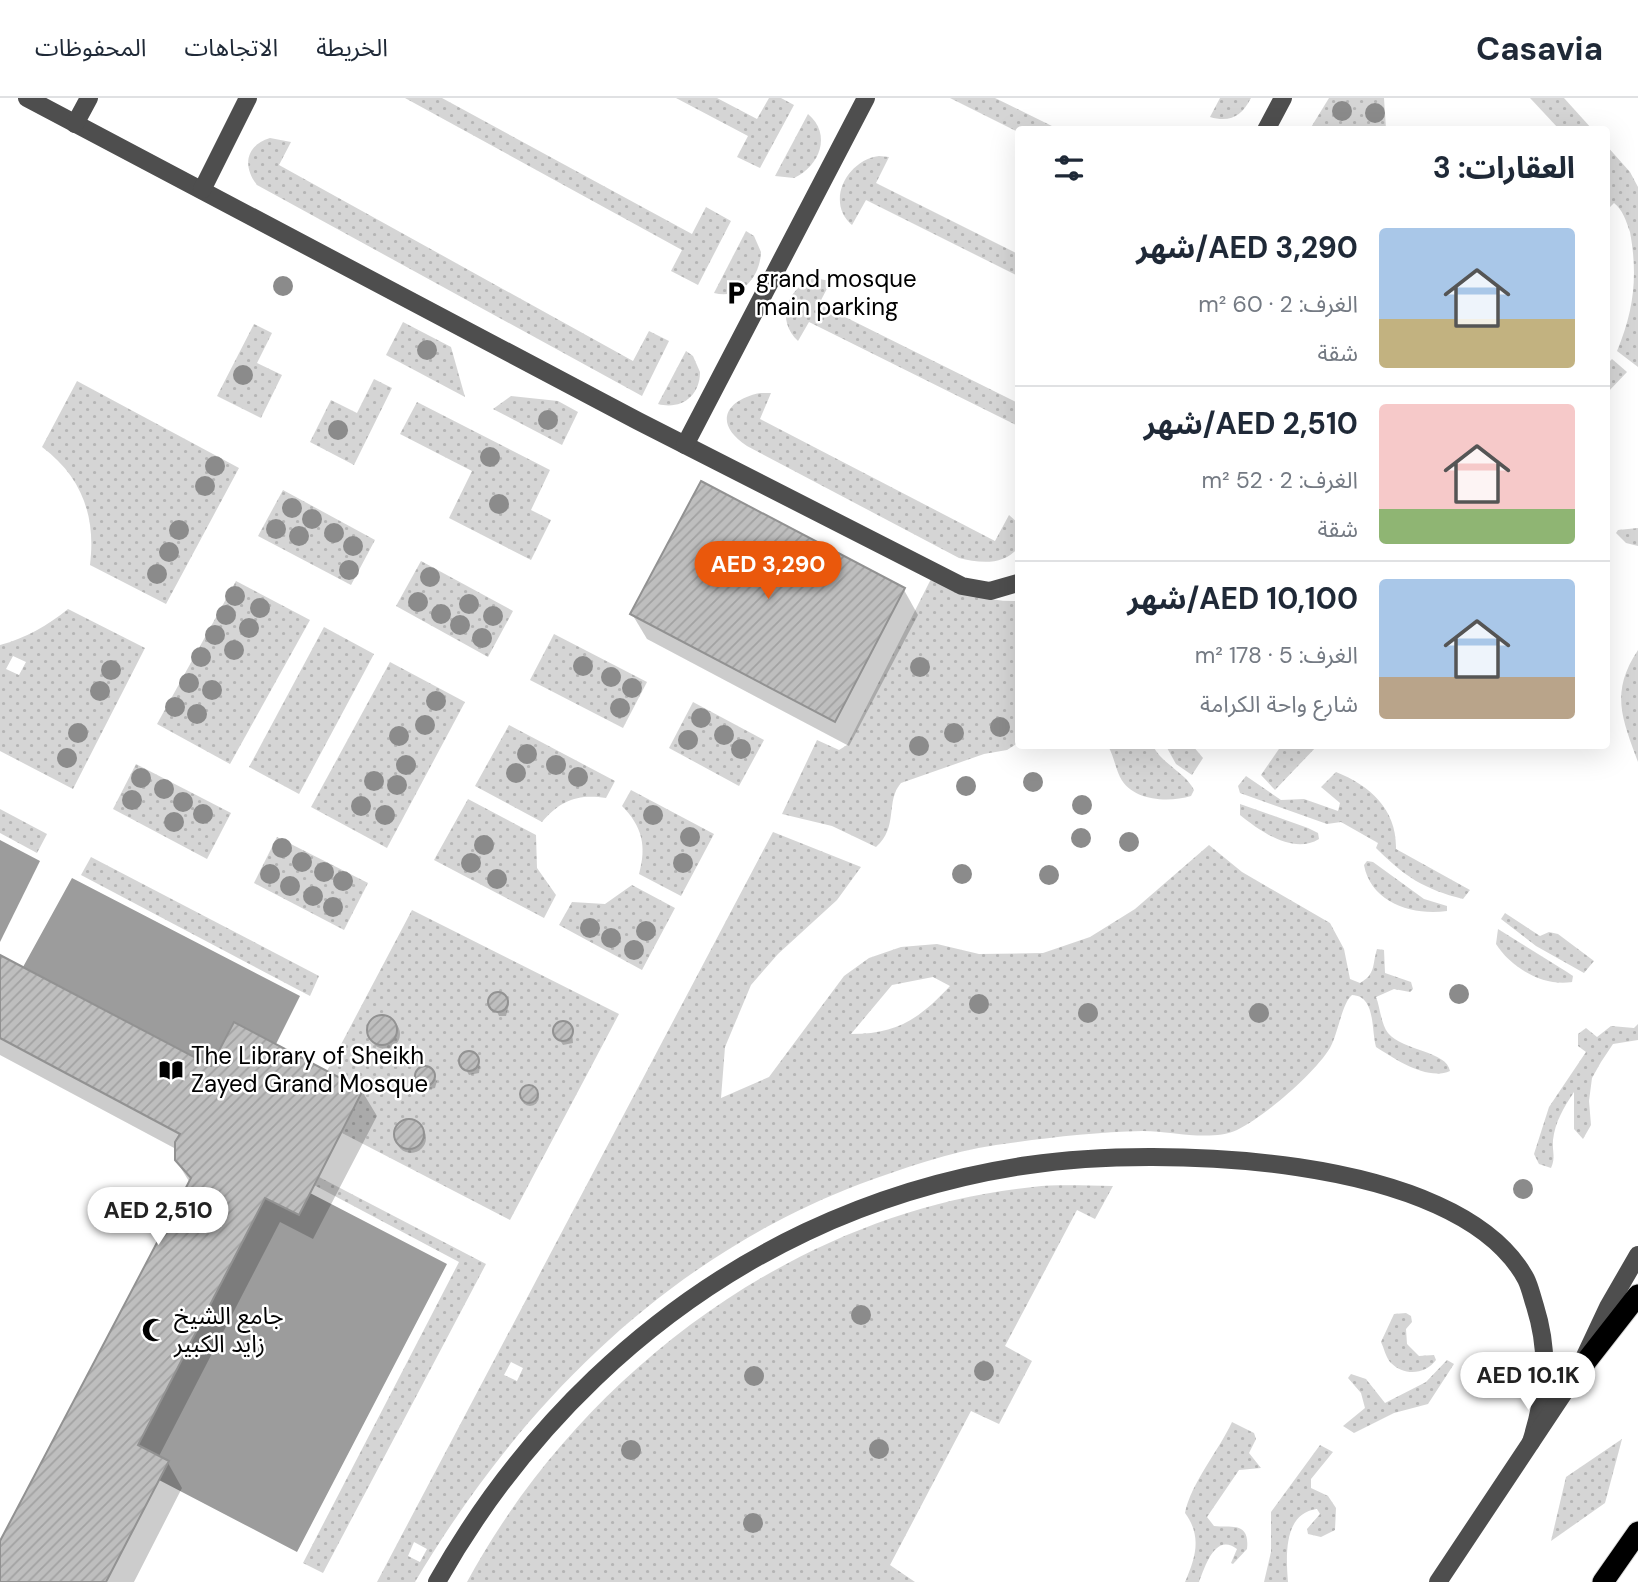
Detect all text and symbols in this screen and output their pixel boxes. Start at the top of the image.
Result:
text: Casavia [1476,27,1603,70]
text: المحفوظات [35,32,146,63]
text: الاتجاهات [184,32,278,63]
text: الخريطة [316,32,388,63]
text: العقارات: 3 [1433,148,1575,187]
icon: filters [1050,149,1088,187]
text: AED 3,290/شهر [1136,228,1358,267]
icon: home [1435,256,1519,340]
place label: grand mosque main parking [756,263,917,322]
parking icon: grand mosque main parking [722,279,750,307]
text: الغرف: 2 · 60 m² [1198,289,1358,319]
text: شقة [1317,338,1358,368]
text: AED 2,510/شهر [1144,404,1358,443]
icon: home [1435,432,1519,516]
text: الغرف: 2 · 52 m² [1202,465,1358,495]
text: شقة [1317,514,1358,544]
pin: AED 3,290 [688,542,848,601]
text: AED 3,290 [711,549,825,579]
text: AED 10,100/شهر [1127,579,1358,618]
icon: home [1435,607,1519,691]
text: الغرف: 5 · 178 m² [1195,640,1358,670]
text: شارع واحة الكرامة [1200,689,1358,719]
place label: The Library of Sheikh Zayed Grand Mosque [191,1040,428,1099]
library icon: The Library of Sheikh Zayed Grand Mosque [157,1056,185,1084]
pin: AED 2,510 [78,1188,238,1247]
text: AED 2,510 [103,1195,213,1225]
place label: جامع الشيخ زايد الكبير [173,1300,284,1359]
mosque icon: جامع الشيخ زايد الكبير [140,1316,168,1344]
pin: AED 10.1K [1448,1352,1608,1412]
text: AED 10.1K [1476,1360,1580,1390]

